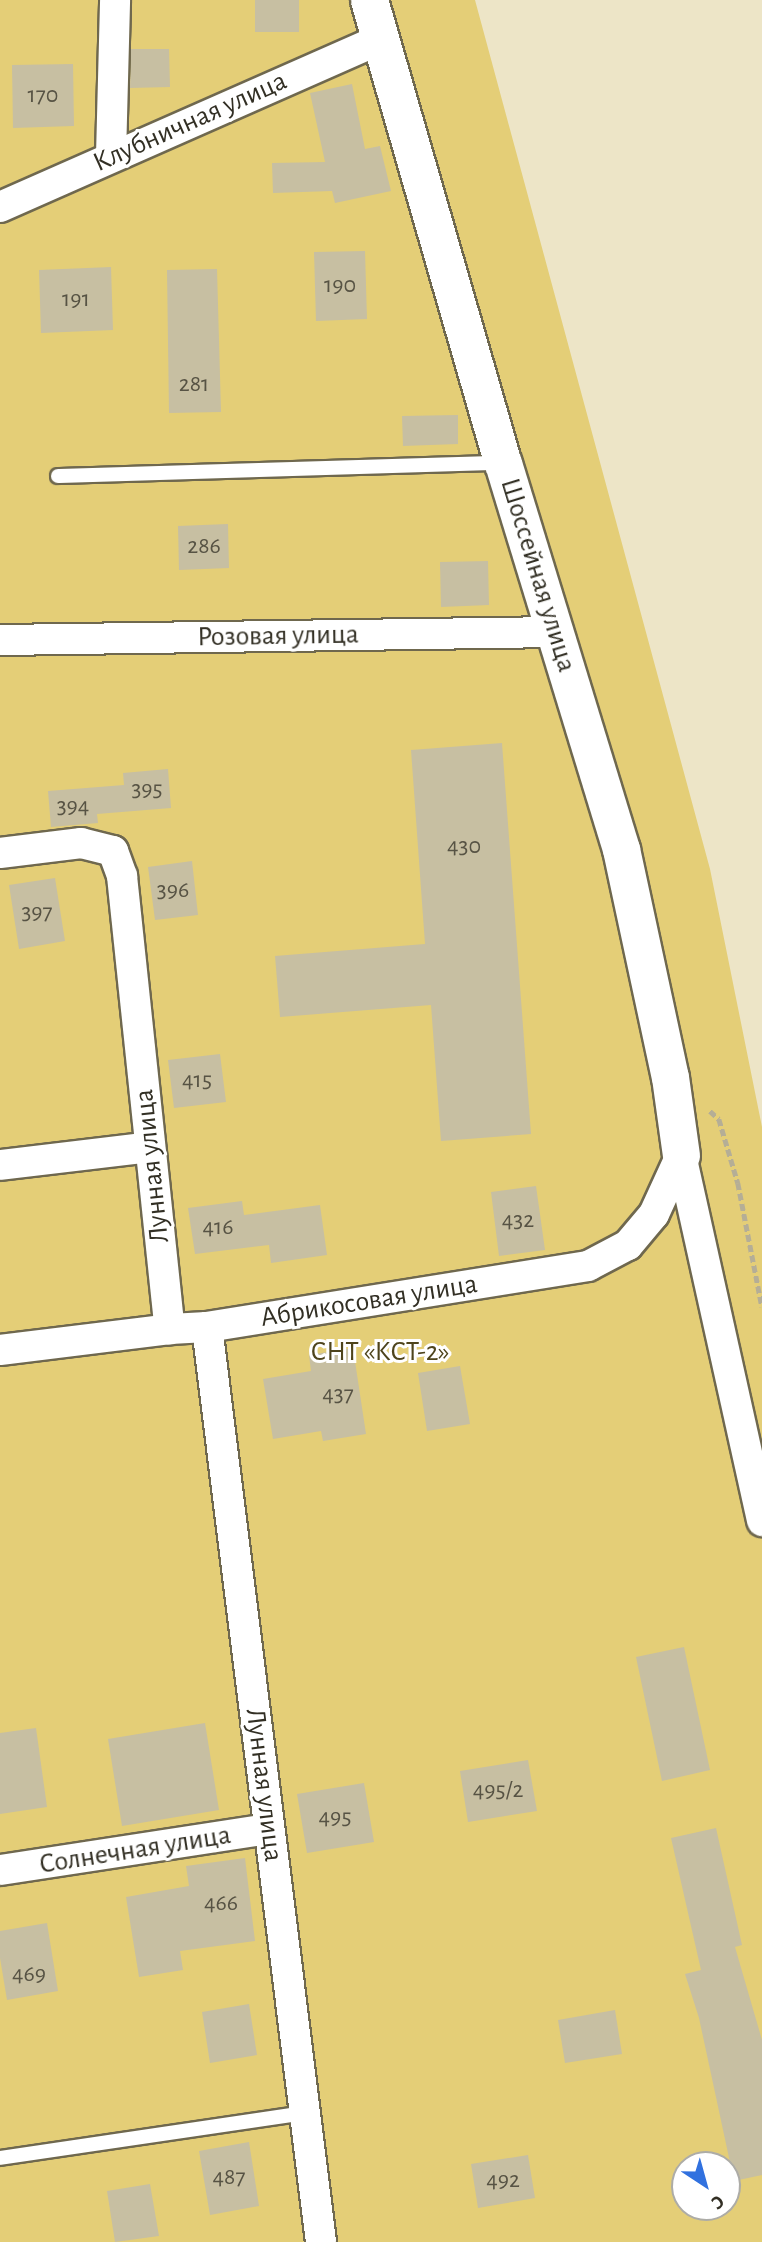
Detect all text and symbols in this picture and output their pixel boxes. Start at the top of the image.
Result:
street label: Клубничная улица [88,64,292,180]
house number: 170 [28,82,58,110]
house number: 190 [324,272,356,300]
house number: 191 [62,286,90,314]
house number: 281 [179,371,209,399]
street label: Шоссейная улица [493,474,583,676]
house number: 286 [187,533,221,561]
street label: Розовая улица [197,618,359,654]
house number: 395 [131,776,163,804]
house number: 394 [57,793,89,821]
house number: 430 [447,833,481,861]
house number: 396 [157,877,189,905]
house number: 397 [21,899,53,927]
house number: 415 [182,1067,212,1095]
street label: Лунная улица [127,1088,177,1244]
house number: 432 [502,1207,534,1235]
house number: 416 [202,1214,234,1242]
street label: Абрикосовая улица [258,1267,480,1335]
park label: СНТ «КСТ-2» [310,1335,450,1369]
house number: 437 [322,1381,354,1409]
street label: Лунная улица [238,1706,290,1864]
house number: 495/2 [473,1777,523,1805]
house number: 495 [319,1804,351,1832]
street label: Солнечная улица [37,1818,233,1882]
house number: 466 [204,1890,238,1918]
house number: 469 [12,1961,46,1989]
north arrow [671,2151,741,2221]
house number: 487 [213,2164,245,2192]
house number: 492 [486,2167,520,2195]
text: С [708,2191,727,2213]

